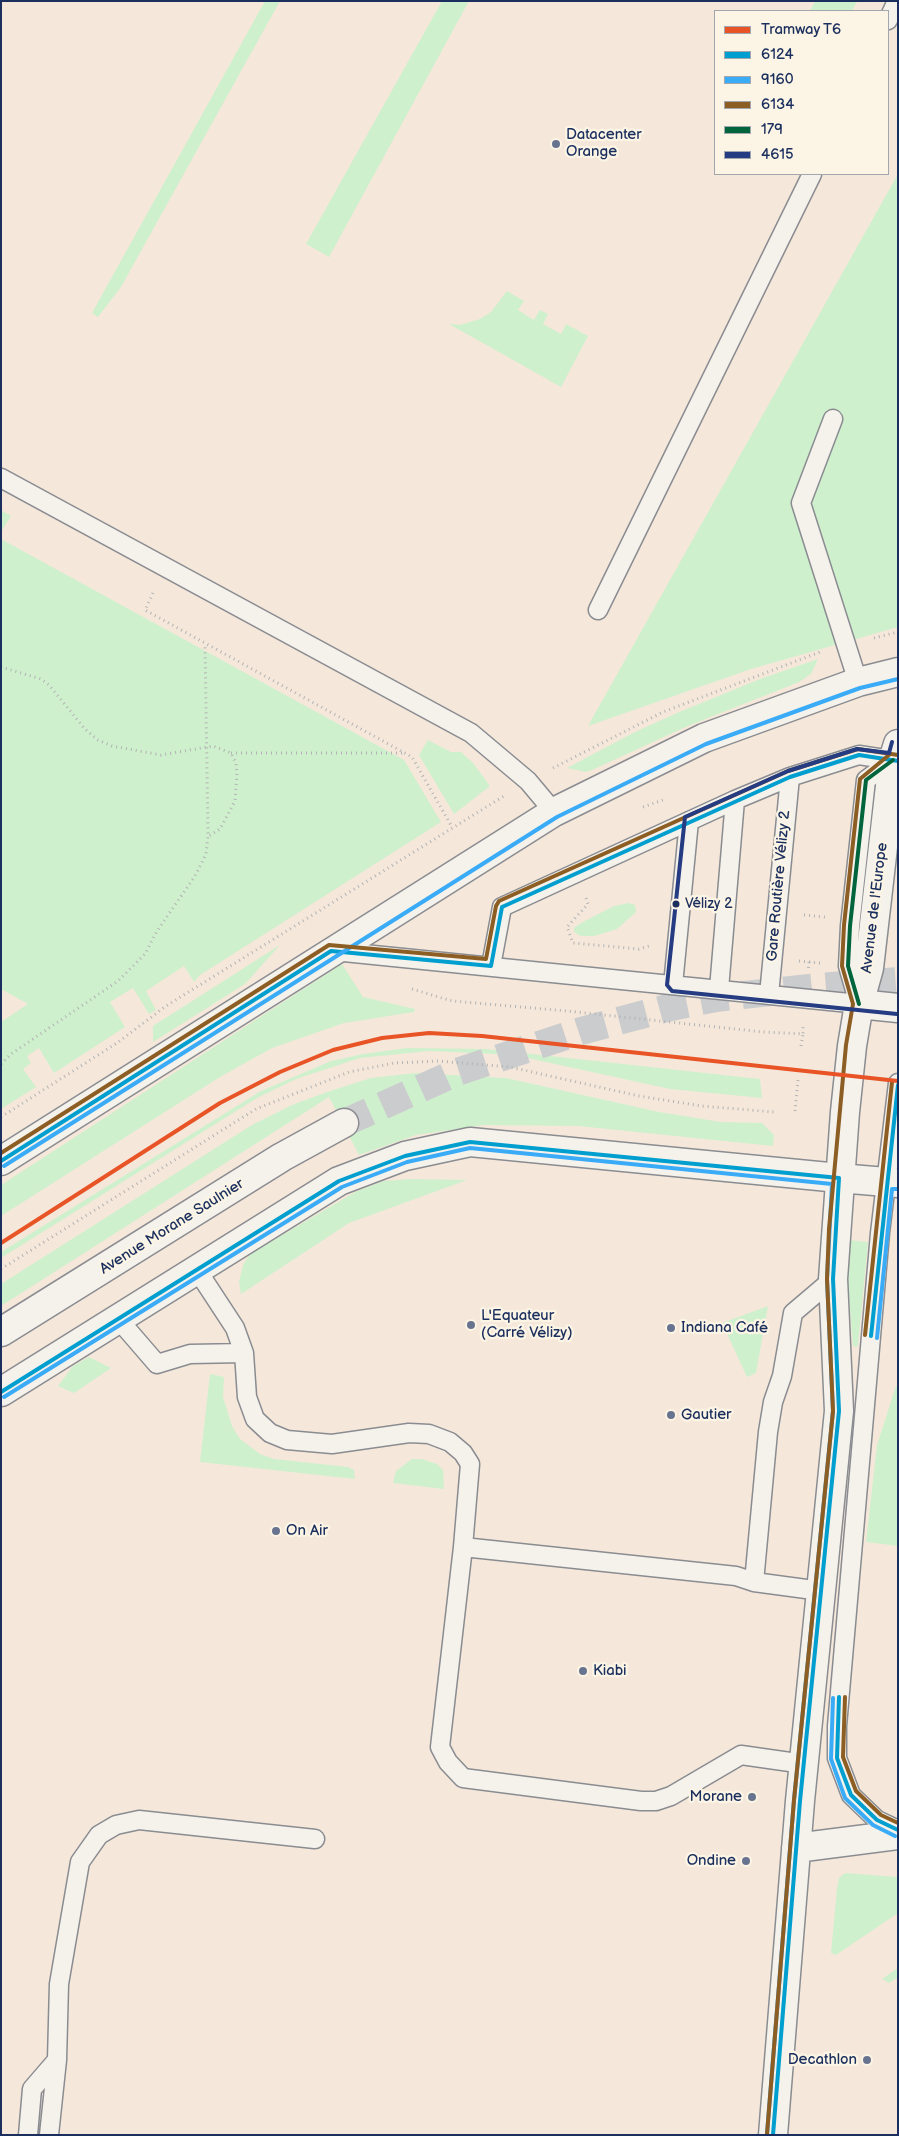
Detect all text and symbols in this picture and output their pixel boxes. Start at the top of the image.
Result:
legend [714,10,889,175]
text: Tramway T6 [761,20,841,39]
text: 6124 [761,45,794,64]
text: 9160 [761,70,793,89]
text: 6134 [761,95,794,114]
text: 179 [761,120,783,139]
place label: Datacenter Orange [566,126,642,161]
marker: Datacenter Orange [550,138,562,150]
text: 4615 [761,145,794,164]
street label: Gare Routière Vélizy 2 [763,810,795,962]
street label: Avenue de l'Europe [858,842,892,974]
place label: Vélizy 2 [685,896,732,912]
marker: Vélizy 2 [671,899,681,909]
street label: Avenue Morane Saulnier [97,1175,247,1279]
place label: L'Equateur (Carré Vélizy) [481,1307,573,1342]
marker: L'Equateur (Carré Vélizy) [465,1319,477,1331]
place label: Indiana Café [681,1319,768,1337]
marker: Indiana Café [665,1322,677,1334]
place label: Gautier [681,1406,732,1424]
marker: Gautier [665,1409,677,1421]
place label: On Air [286,1522,328,1540]
marker: On Air [270,1525,282,1537]
place label: Kiabi [593,1662,627,1680]
marker: Kiabi [577,1665,589,1677]
place label: Morane [690,1788,742,1806]
marker: Morane [746,1791,758,1803]
place label: Ondine [687,1852,736,1870]
marker: Ondine [740,1855,752,1867]
place label: Decathlon [788,2051,857,2069]
marker: Decathlon [861,2054,873,2066]

